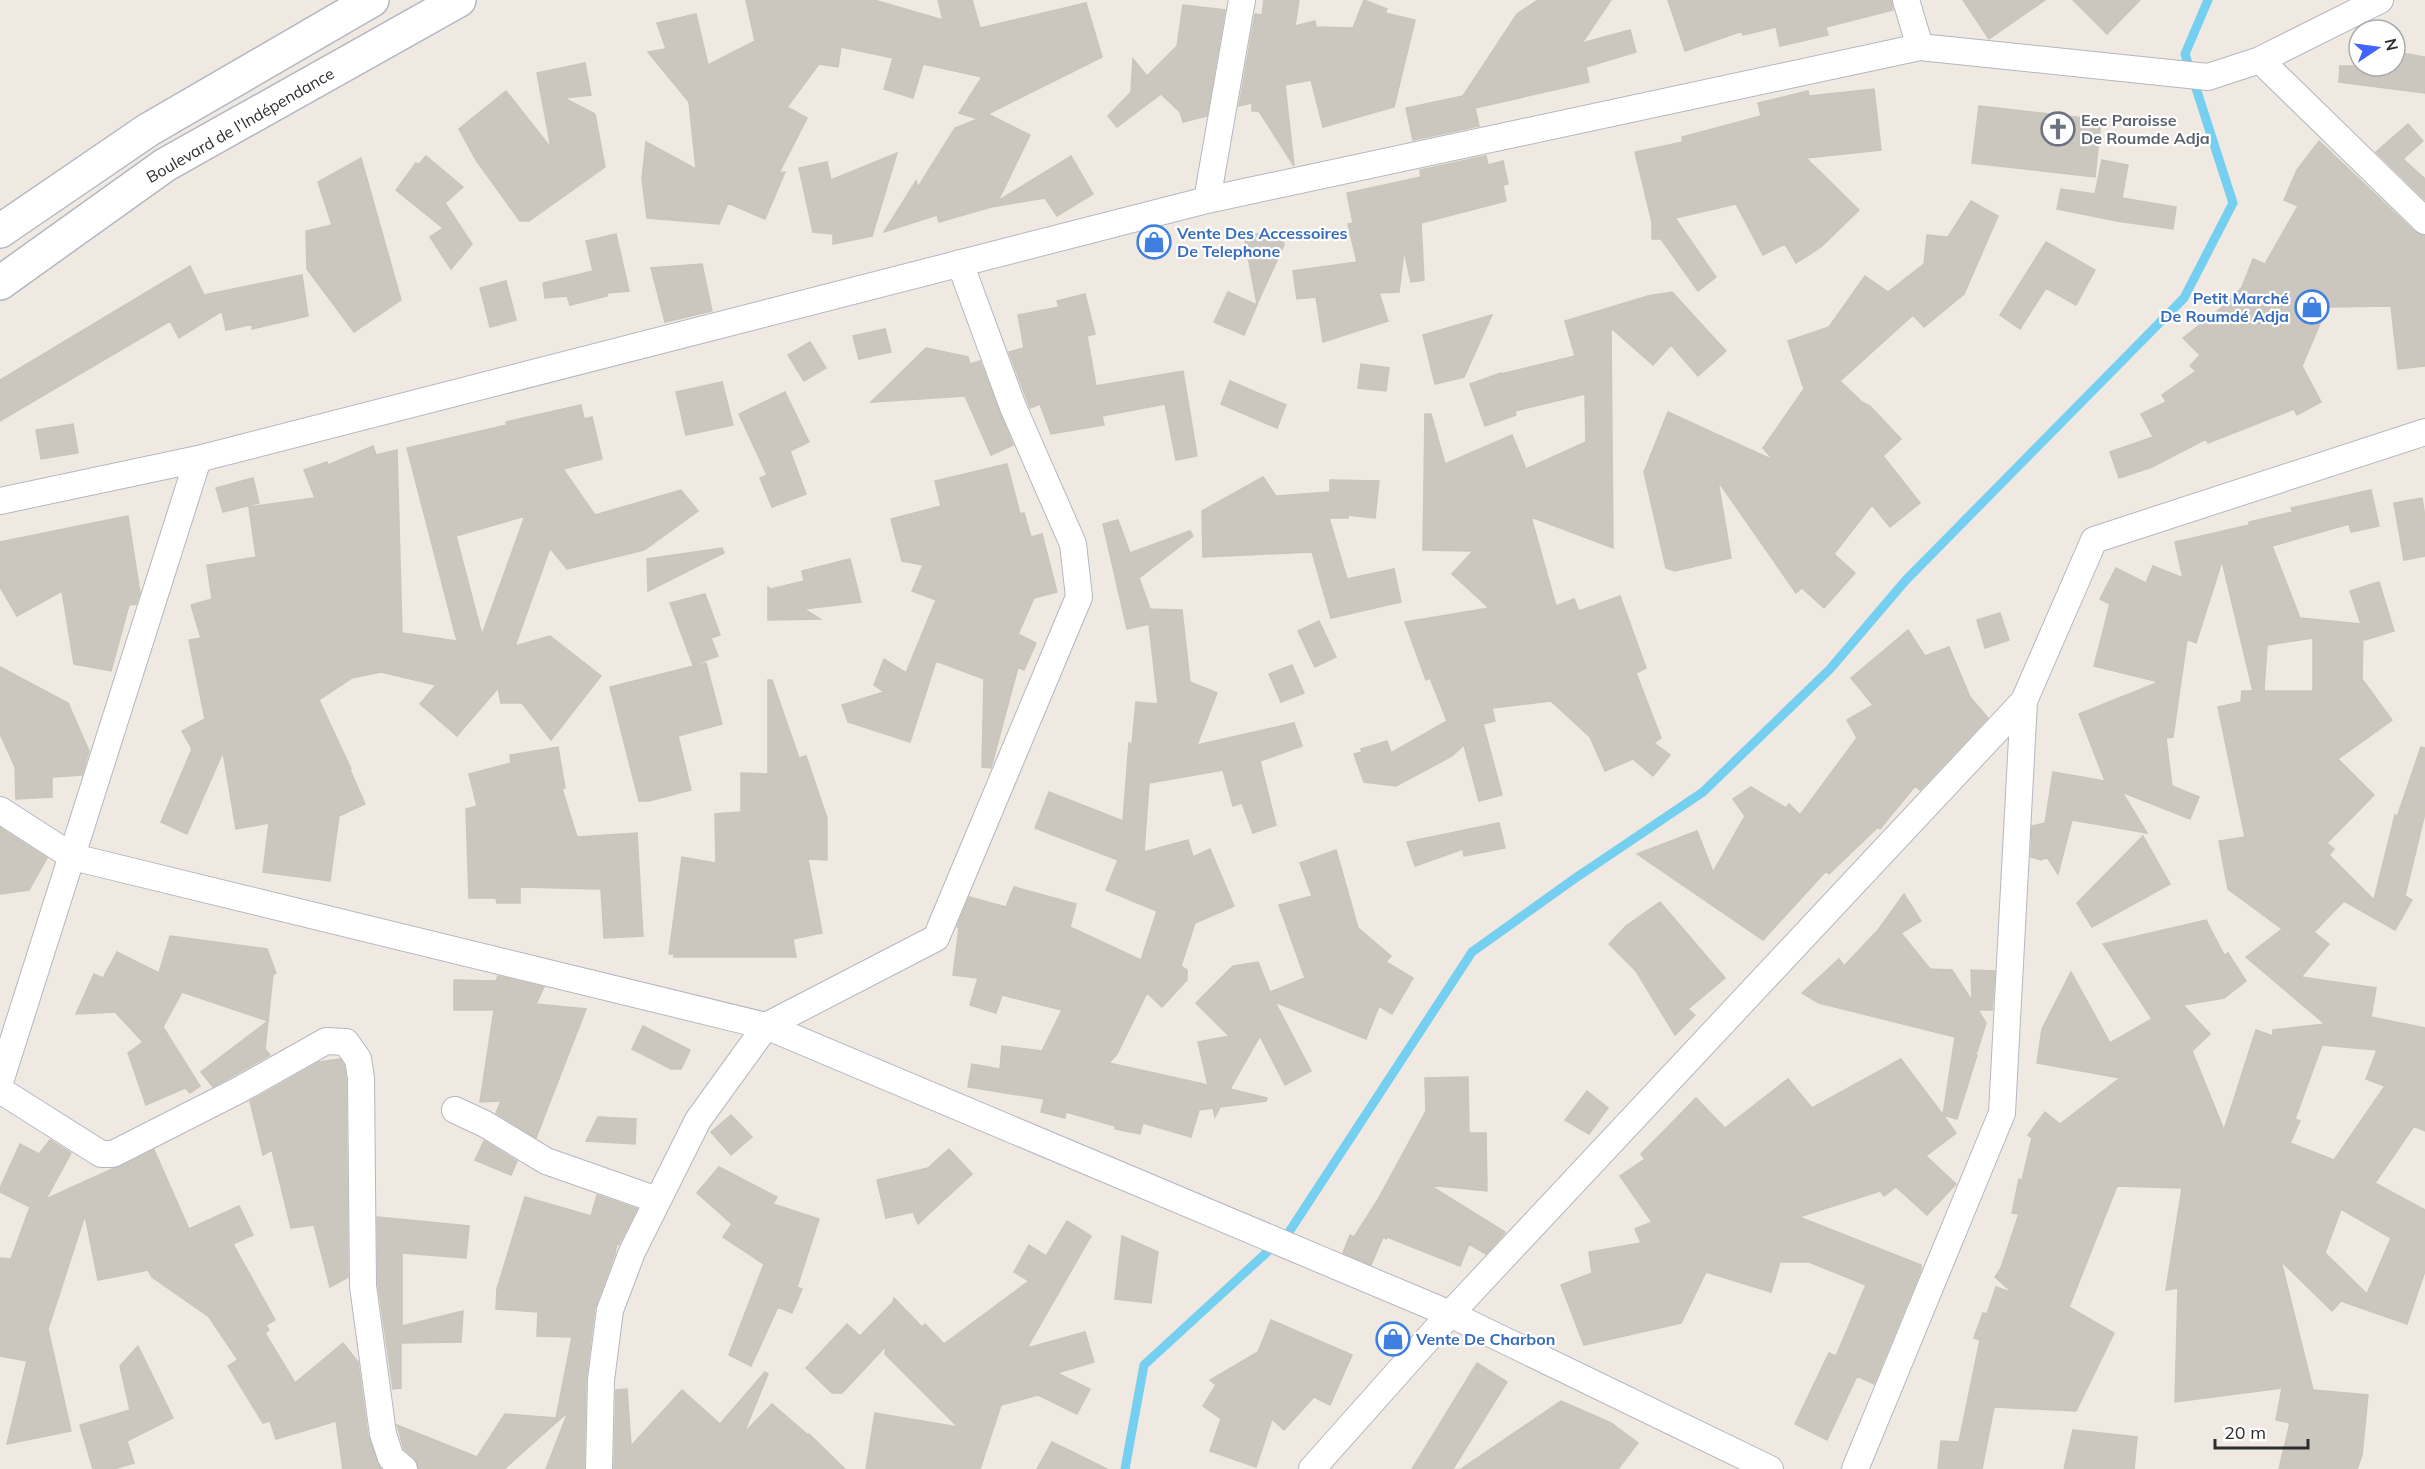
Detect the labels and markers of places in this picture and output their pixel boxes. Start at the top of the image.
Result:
place label: Eec Paroisse De Roumde Adja [2081,110,2210,148]
church icon: Eec Paroisse De Roumde Adja [2040,111,2076,147]
place label: Vente Des Accessoires De Telephone [1176,223,1348,261]
shop icon: Vente Des Accessoires De Telephone [1136,224,1172,260]
place label: Petit Marché De Roumdé Adja [2160,288,2289,326]
shop icon: Petit Marché De Roumdé Adja [2294,289,2330,325]
shop icon: Vente De Charbon [1375,1321,1411,1357]
place label: Vente De Charbon [1415,1329,1555,1349]

